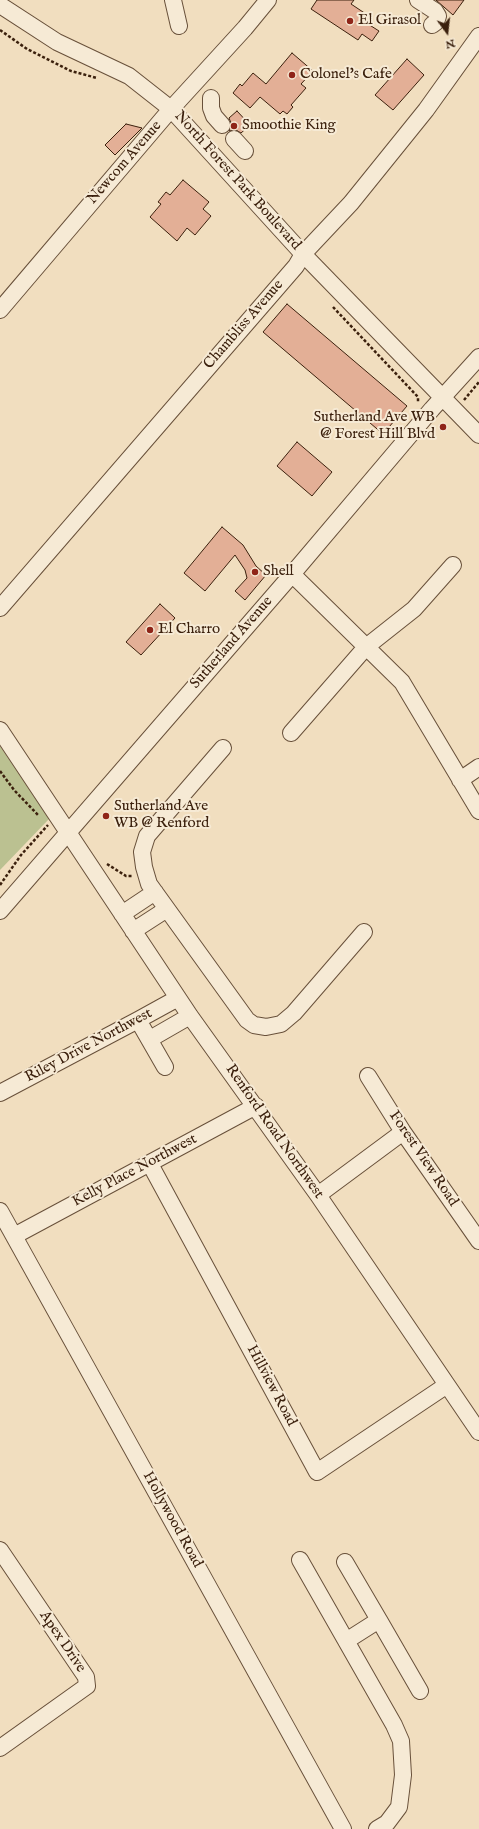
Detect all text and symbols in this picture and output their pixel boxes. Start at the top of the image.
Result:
place label: El Girasol [358,12,421,30]
north arrow [427,12,467,52]
marker: El Girasol [345,16,355,26]
text: N [444,36,457,52]
place label: Colonel's Cafe [300,66,392,84]
marker: Colonel's Cafe [287,70,297,80]
street label: North Forest Park Boulevard [170,108,304,254]
place label: Smoothie King [242,117,336,135]
street label: Newcom Avenue [84,118,166,208]
marker: Smoothie King [229,121,239,131]
street label: Chambliss Avenue [200,277,288,373]
place label: Sutherland Ave WB @ Forest Hill Blvd [313,409,435,444]
marker: Sutherland Ave WB @ Forest Hill Blvd [438,422,448,432]
place label: Shell [263,563,294,581]
marker: Shell [250,567,260,577]
street label: Sutherland Avenue [187,593,277,693]
place label: El Charro [158,621,220,639]
marker: El Charro [145,625,155,635]
place label: Sutherland Ave WB @ Renford [114,798,209,833]
marker: Sutherland Ave WB @ Renford [101,811,111,821]
street label: Riley Drive Northwest [22,1005,156,1087]
street label: Renford Road Northwest [221,1061,327,1203]
street label: Forest View Road [384,1108,462,1210]
street label: Kelly Place Northwest [70,1131,200,1211]
street label: Hillview Road [242,1342,300,1430]
street label: Hollywood Road [138,1469,206,1571]
street label: Apex Drive [35,1608,89,1676]

